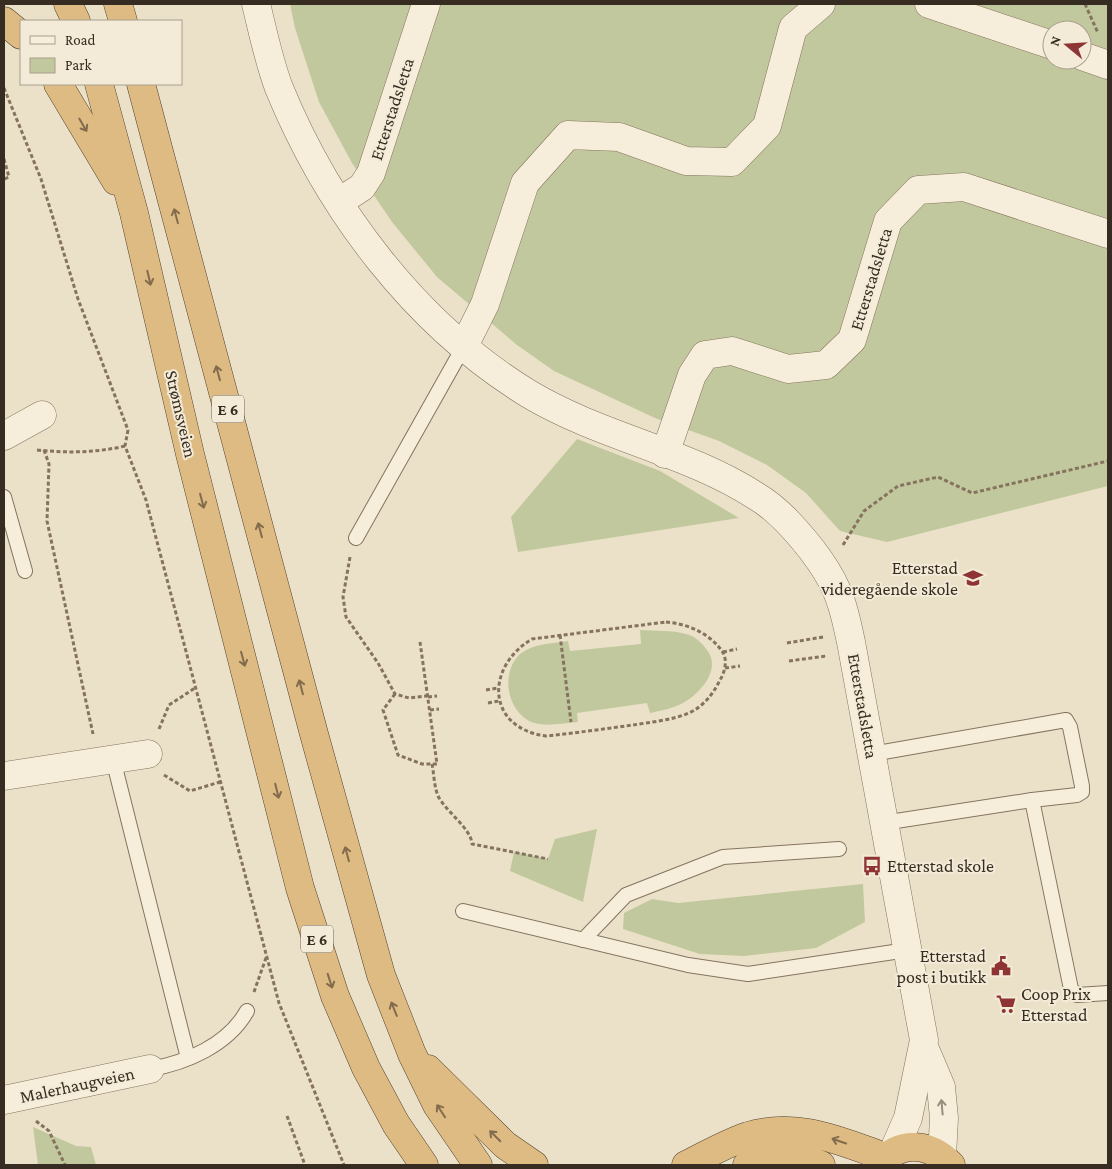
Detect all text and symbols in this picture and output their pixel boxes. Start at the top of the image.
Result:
legend [20,20,182,85]
north arrow [1042,20,1092,70]
text: Road [65,32,96,48]
text: N [1046,34,1064,48]
street label: Etterstadsletta [366,55,418,163]
text: Park [65,57,92,73]
one-way arrow [79,118,89,132]
one-way arrow [171,208,181,224]
street label: Etterstadsletta [846,225,896,333]
one-way arrow [145,269,154,285]
one-way arrow [213,366,222,382]
street label: Strømsveien [161,368,201,460]
road number: E 6 [212,396,244,422]
one-way arrow [198,493,207,509]
one-way arrow [254,523,264,539]
place label: Etterstad videregående skole [820,558,959,599]
school or university icon: Etterstad videregående skole [962,567,984,589]
one-way arrow [239,650,248,666]
street label: Etterstadsletta [844,652,882,760]
one-way arrow [296,680,306,696]
one-way arrow [273,783,282,799]
one-way arrow [341,846,351,862]
bus stop icon: Etterstad skole [861,855,883,877]
place label: Etterstad skole [887,856,994,876]
road number: E 6 [301,926,333,952]
place label: Etterstad post i butikk [896,946,987,987]
public building icon: Etterstad post i butikk [990,955,1012,977]
one-way arrow [326,973,336,989]
place label: Coop Prix Etterstad [1021,984,1091,1025]
supermarket icon: Coop Prix Etterstad [995,993,1017,1015]
one-way arrow [389,1002,399,1017]
street label: Malerhaugveien [18,1063,137,1107]
one-way arrow [938,1099,947,1115]
one-way arrow [436,1104,446,1118]
one-way arrow [489,1130,502,1142]
one-way arrow [832,1136,848,1145]

